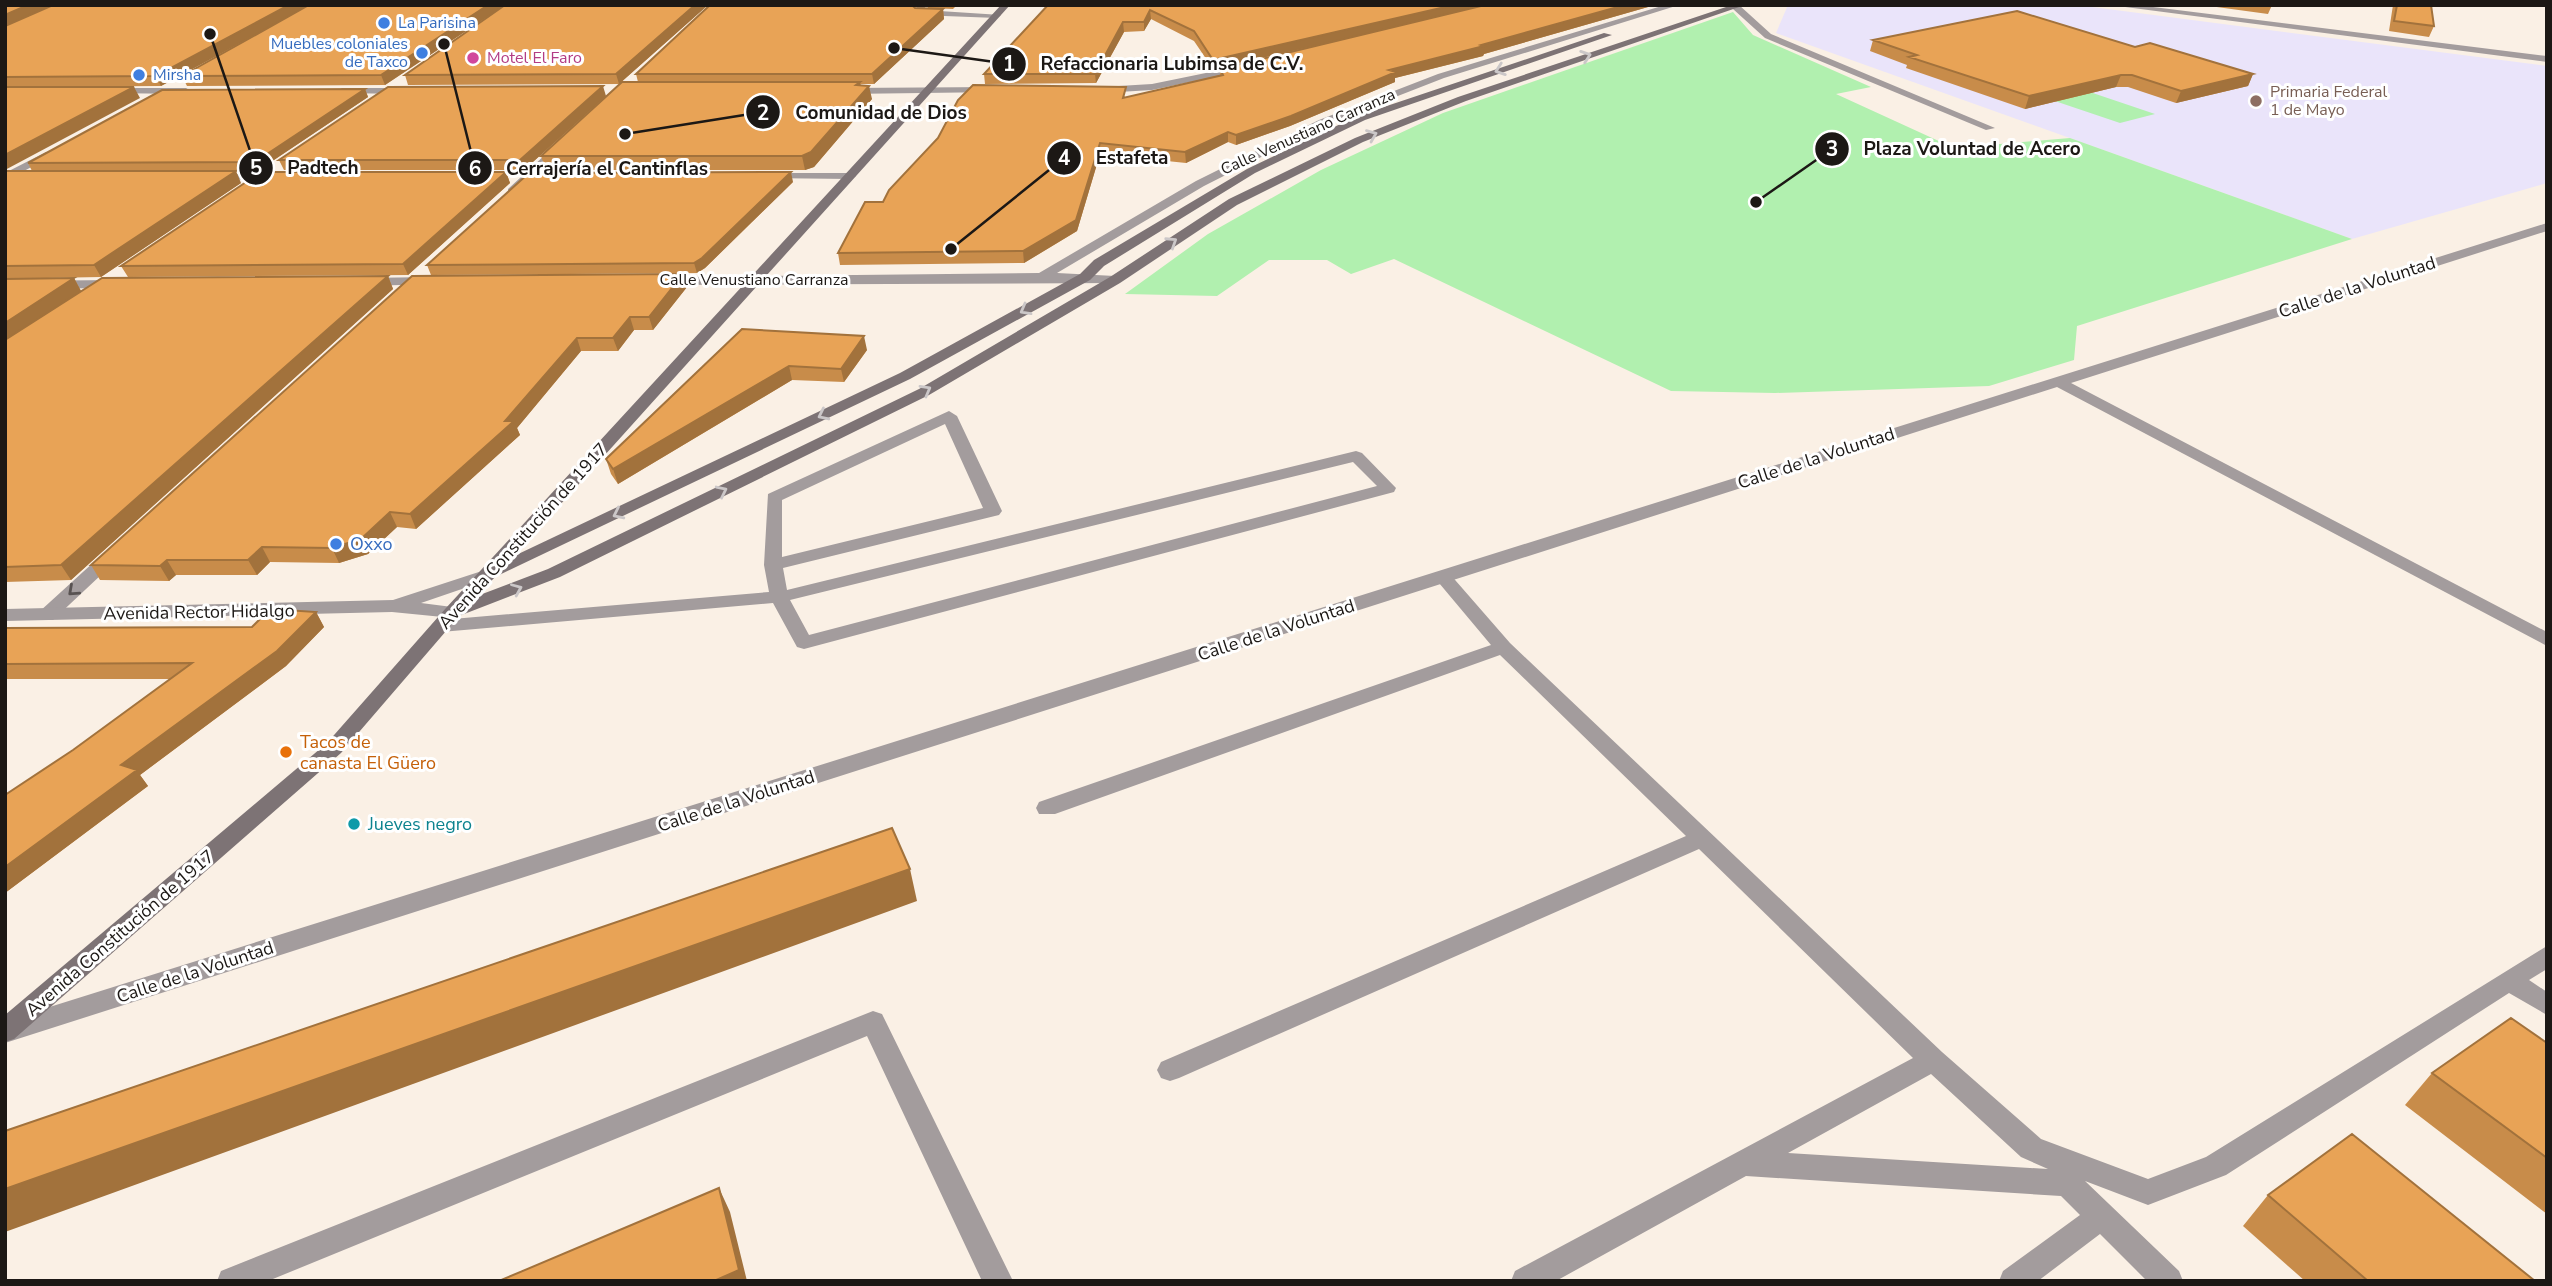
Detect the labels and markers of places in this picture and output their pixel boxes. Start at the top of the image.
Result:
place label: La Parisina [398,12,476,34]
marker: La Parisina [376,15,392,31]
place label: Muebles coloniales de Taxco [271,33,408,73]
callout: Refaccionaria Lubimsa de C.V. [992,44,1318,84]
marker: Muebles coloniales de Taxco [414,45,430,61]
place label: Motel El Faro [487,47,582,69]
marker: Motel El Faro [465,50,481,66]
place label: Mirsha [153,64,201,86]
marker: Mirsha [131,67,147,83]
place label: Primaria Federal 1 de Mayo [2270,81,2388,121]
callout: Comunidad de Dios [746,92,980,132]
marker: Primaria Federal 1 de Mayo [2248,93,2264,109]
callout: Plaza Voluntad de Acero [1814,129,2094,169]
callout: Estafeta [1047,138,1183,178]
callout: Padtech [239,148,373,188]
callout: Cerrajería el Cantinflas [457,148,722,188]
place label: Oxxo [350,532,393,556]
marker: Oxxo [328,536,344,552]
place label: Tacos de canasta El Güero [300,730,436,775]
marker: Tacos de canasta El Güero [278,744,294,760]
place label: Jueves negro [367,812,472,836]
marker: Jueves negro [346,816,362,832]

